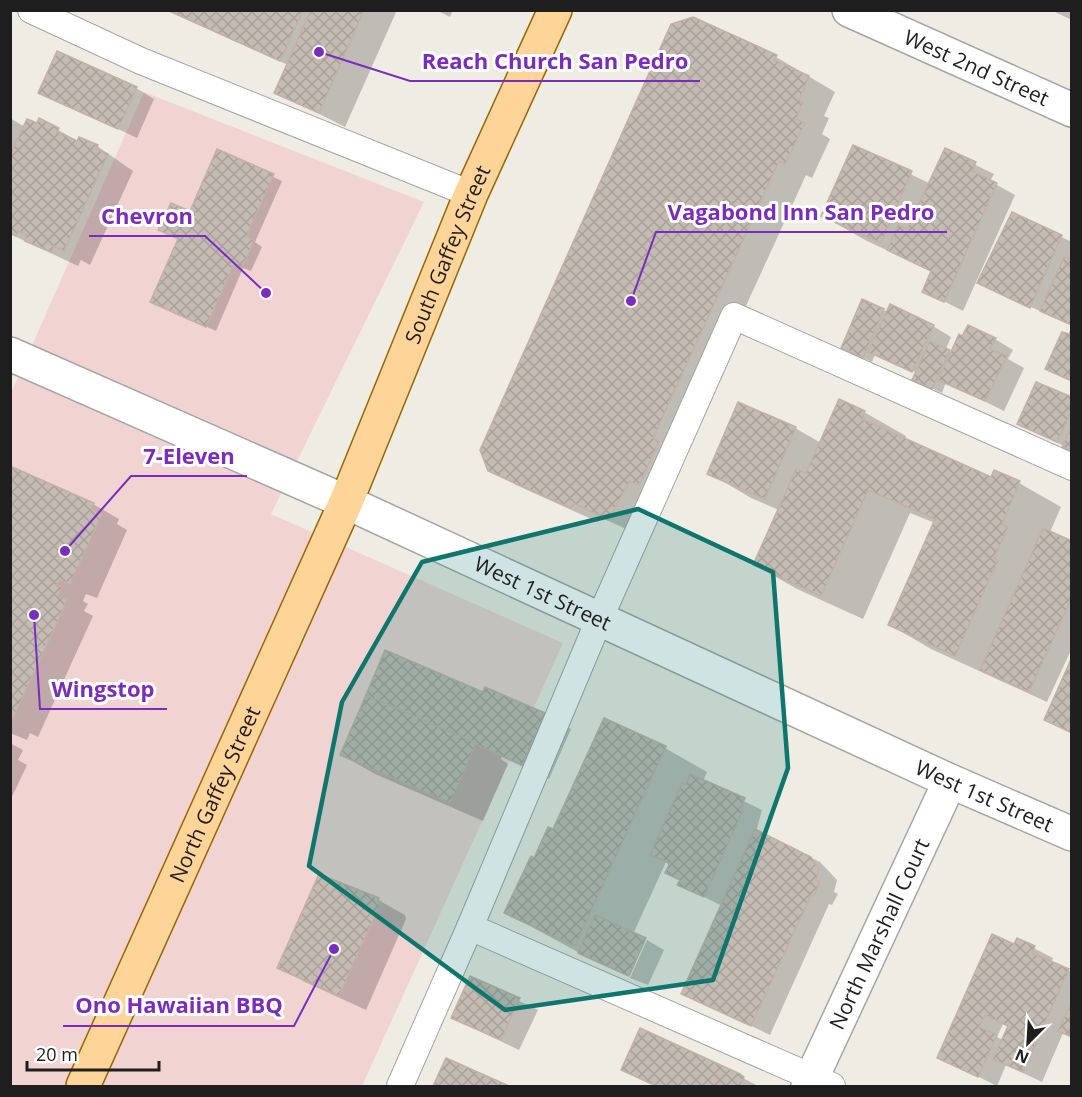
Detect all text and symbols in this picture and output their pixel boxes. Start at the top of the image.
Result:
street label: West 2nd Street [900,23,1054,112]
callout: Reach Church San Pedro [410,41,700,81]
text: Reach Church San Pedro [422,45,688,75]
street label: South Gaffey Street [398,161,496,348]
callout: Vagabond Inn San Pedro [656,192,947,232]
callout: Chevron [89,196,205,236]
text: Vagabond Inn San Pedro [668,196,934,226]
text: Chevron [101,200,193,230]
callout: 7-Eleven [131,436,247,476]
text: 7-Eleven [143,440,235,470]
street label: West 1st Street [470,549,616,637]
callout: Wingstop [40,669,167,709]
text: Wingstop [52,673,154,703]
street label: North Gaffey Street [163,702,266,887]
street label: West 1st Street [911,753,1058,838]
street label: North Marshall Court [822,834,935,1034]
callout: Ono Hawaiian BBQ [63,986,294,1026]
text: Ono Hawaiian BBQ [75,989,283,1019]
north arrow [998,1013,1058,1073]
scale bar [27,1034,159,1072]
text: 20 m [36,1042,78,1066]
text: N [1011,1044,1032,1069]

